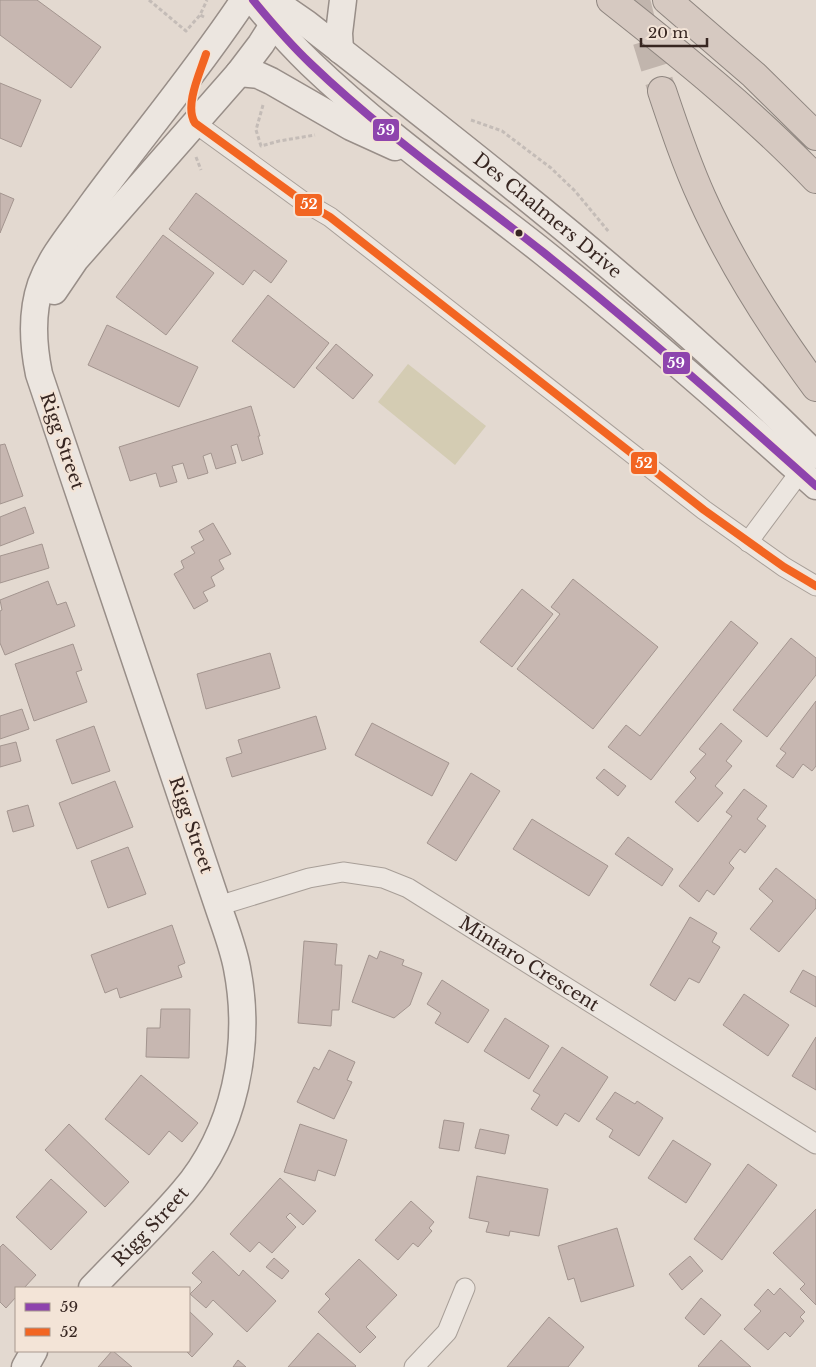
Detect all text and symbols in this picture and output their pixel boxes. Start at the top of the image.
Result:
scale bar [641,15,707,47]
text: 20 m [648,23,688,42]
line badge: 59 [372,118,400,142]
text: 59 [377,121,395,139]
street label: Des Chalmers Drive [469,148,626,283]
line badge: 52 [294,193,323,217]
text: 52 [300,195,318,213]
unlabelled marker [514,228,524,238]
line badge: 59 [662,351,691,375]
text: 59 [667,354,685,372]
street label: Rigg Street [35,390,89,493]
line badge: 52 [630,451,658,475]
text: 52 [635,454,653,472]
street label: Rigg Street [164,774,218,877]
street label: Mintaro Crescent [455,912,603,1016]
street label: Rigg Street [108,1182,194,1271]
legend [15,1287,190,1352]
text: 59 [60,1297,78,1316]
text: 52 [60,1322,78,1341]

